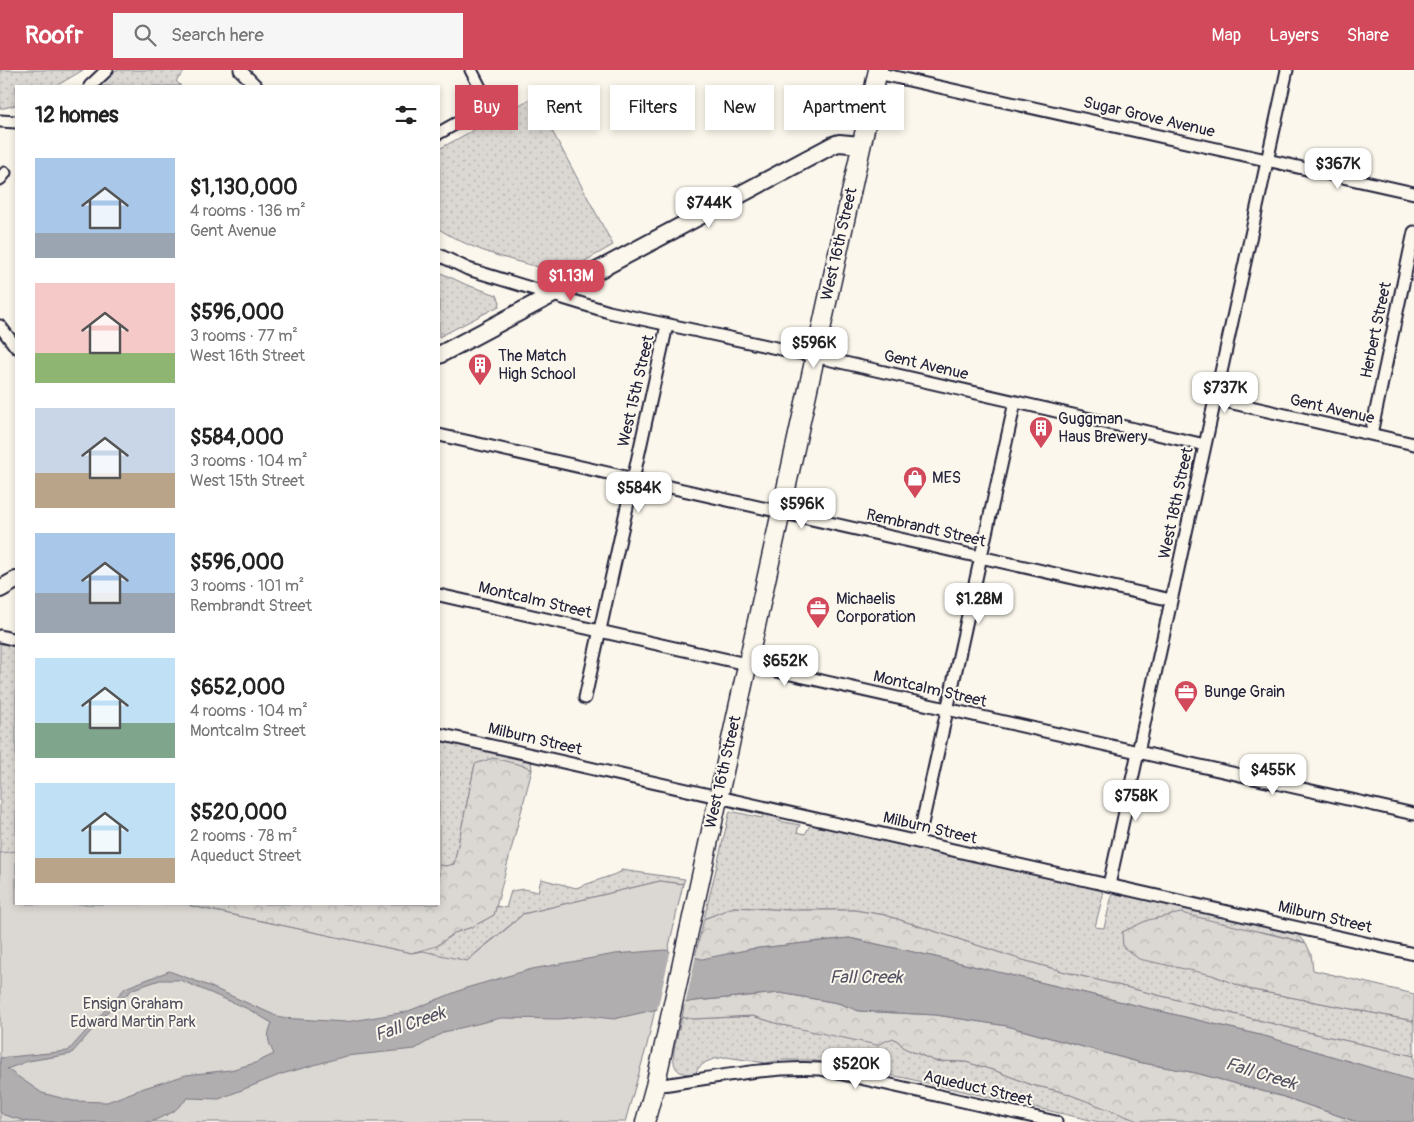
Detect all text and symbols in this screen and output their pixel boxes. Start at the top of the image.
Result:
search box [113,13,463,58]
text: Roofr [25,21,83,50]
icon: search [131,21,159,49]
text: Search here [171,23,264,47]
text: Map [1212,24,1241,47]
text: Layers [1269,24,1319,47]
text: Share [1347,24,1389,47]
chip: Buy [455,85,518,130]
chip: Rent [528,85,600,130]
chip: Filters [610,85,695,130]
chip: New [705,85,774,130]
chip: Apartment [784,85,904,130]
street label: Sugar Grove Avenue [1081,92,1217,142]
icon: filters [392,101,420,129]
text: 12 homes [35,102,118,129]
pin: $367K [1303,148,1373,190]
text: $367K [1316,154,1360,174]
text: $1,130,000 [190,174,298,201]
icon: home [75,178,135,238]
street label: West 16th Street [816,185,862,302]
pin: $744K [674,186,744,229]
text: $744K [686,193,732,213]
text: 4 rooms · 136 m² [190,201,306,221]
text: Gent Avenue [190,221,276,241]
pin: $1.13M [530,260,612,302]
text: $1.13M [548,266,594,286]
street label: Herbert Street [1356,280,1396,380]
text: $596,000 [190,299,284,326]
icon: home [75,303,135,363]
text: 3 rooms · 77 m² [190,326,298,346]
pin: $596K [779,326,849,369]
street label: West 15th Street [613,332,659,449]
text: $596K [792,333,836,353]
text: West 16th Street [190,346,305,366]
place label: The Match High School [498,346,576,384]
street label: Gent Avenue [882,346,970,384]
building icon: The Match High School [467,352,493,386]
pin: $737K [1190,372,1260,414]
text: $737K [1203,378,1247,398]
street label: Gent Avenue [1288,390,1376,428]
place label: Guggman Haus Brewery [1058,409,1148,447]
building icon: Guggman Haus Brewery [1028,415,1054,449]
text: $584,000 [190,424,284,451]
icon: home [75,428,135,488]
street label: West 18th Street [1154,445,1198,561]
text: 3 rooms · 104 m² [190,451,307,471]
shop icon: MES [902,465,928,499]
place label: MES [932,468,961,488]
text: West 15th Street [190,471,304,491]
pin: $584K [604,472,674,514]
text: $584K [617,478,661,498]
pin: $596K [767,488,837,530]
text: $596K [780,494,824,514]
street label: Rembrandt Street [864,505,988,552]
text: $596,000 [190,549,284,576]
icon: home [75,553,135,613]
text: 3 rooms · 101 m² [190,576,304,596]
street label: Montcalm Street [476,577,594,623]
pin: $1.28M [938,582,1020,625]
place label: Michaelis Corporation [836,589,916,627]
text: $1.28M [956,589,1002,609]
office icon: Michaelis Corporation [805,595,831,629]
text: Rembrandt Street [190,596,312,616]
pin: $652K [750,644,820,687]
text: $652K [762,651,808,671]
street label: Montcalm Street [871,666,989,712]
text: $652,000 [190,674,285,701]
icon: home [75,678,135,738]
office icon: Bunge Grain [1173,679,1199,713]
place label: Bunge Grain [1204,682,1285,702]
text: 4 rooms · 104 m² [190,701,308,721]
street label: West 16th Street [700,713,746,830]
street label: Milburn Street [486,718,584,760]
text: Montcalm Street [190,721,306,741]
pin: $455K [1238,754,1308,796]
text: $455K [1251,760,1295,780]
pin: $758K [1101,780,1171,822]
text: $758K [1114,786,1158,806]
text: $520,000 [190,799,287,826]
icon: home [75,803,135,863]
street label: Milburn Street [881,807,979,849]
text: 2 rooms · 78 m² [190,826,297,846]
text: Aqueduct Street [190,846,301,866]
street label: Milburn Street [1276,896,1374,938]
water label: Fall Creek [829,966,904,989]
park label: Ensign Graham Edward Martin Park [70,994,196,1032]
water label: Fall Creek [372,1001,450,1047]
pin: $520K [821,1048,891,1090]
water label: Fall Creek [1223,1052,1301,1096]
text: $520K [833,1054,879,1074]
street label: Aqueduct Street [922,1066,1035,1110]

